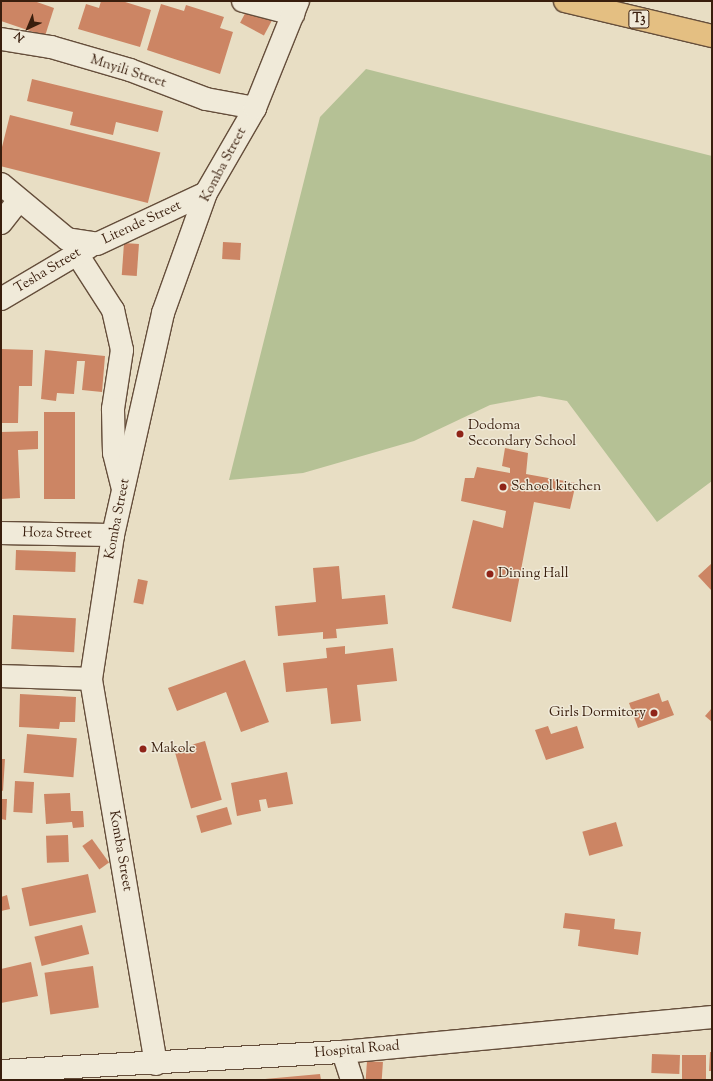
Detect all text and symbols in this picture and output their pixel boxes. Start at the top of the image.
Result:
north arrow [8,8,48,48]
road number: T3 [628,8,650,30]
text: N [11,28,28,45]
street label: Mnyili Street [88,52,168,92]
street label: Komba Street [197,125,251,205]
street label: Litende Street [100,197,184,249]
street label: Tesha Street [12,245,84,297]
place label: Dodoma Secondary School [468,418,576,450]
marker: Dodoma Secondary School [455,429,465,439]
street label: Komba Street [102,477,134,561]
place label: School kitchen [511,479,601,495]
marker: School kitchen [498,482,508,492]
street label: Hoza Street [22,525,92,543]
place label: Dining Hall [498,566,569,582]
marker: Dining Hall [485,569,495,579]
place label: Girls Dormitory [549,705,646,721]
marker: Girls Dormitory [649,708,659,718]
place label: Makole [151,741,196,757]
marker: Makole [138,744,148,754]
street label: Komba Street [105,809,135,893]
street label: Hospital Road [314,1038,400,1062]

